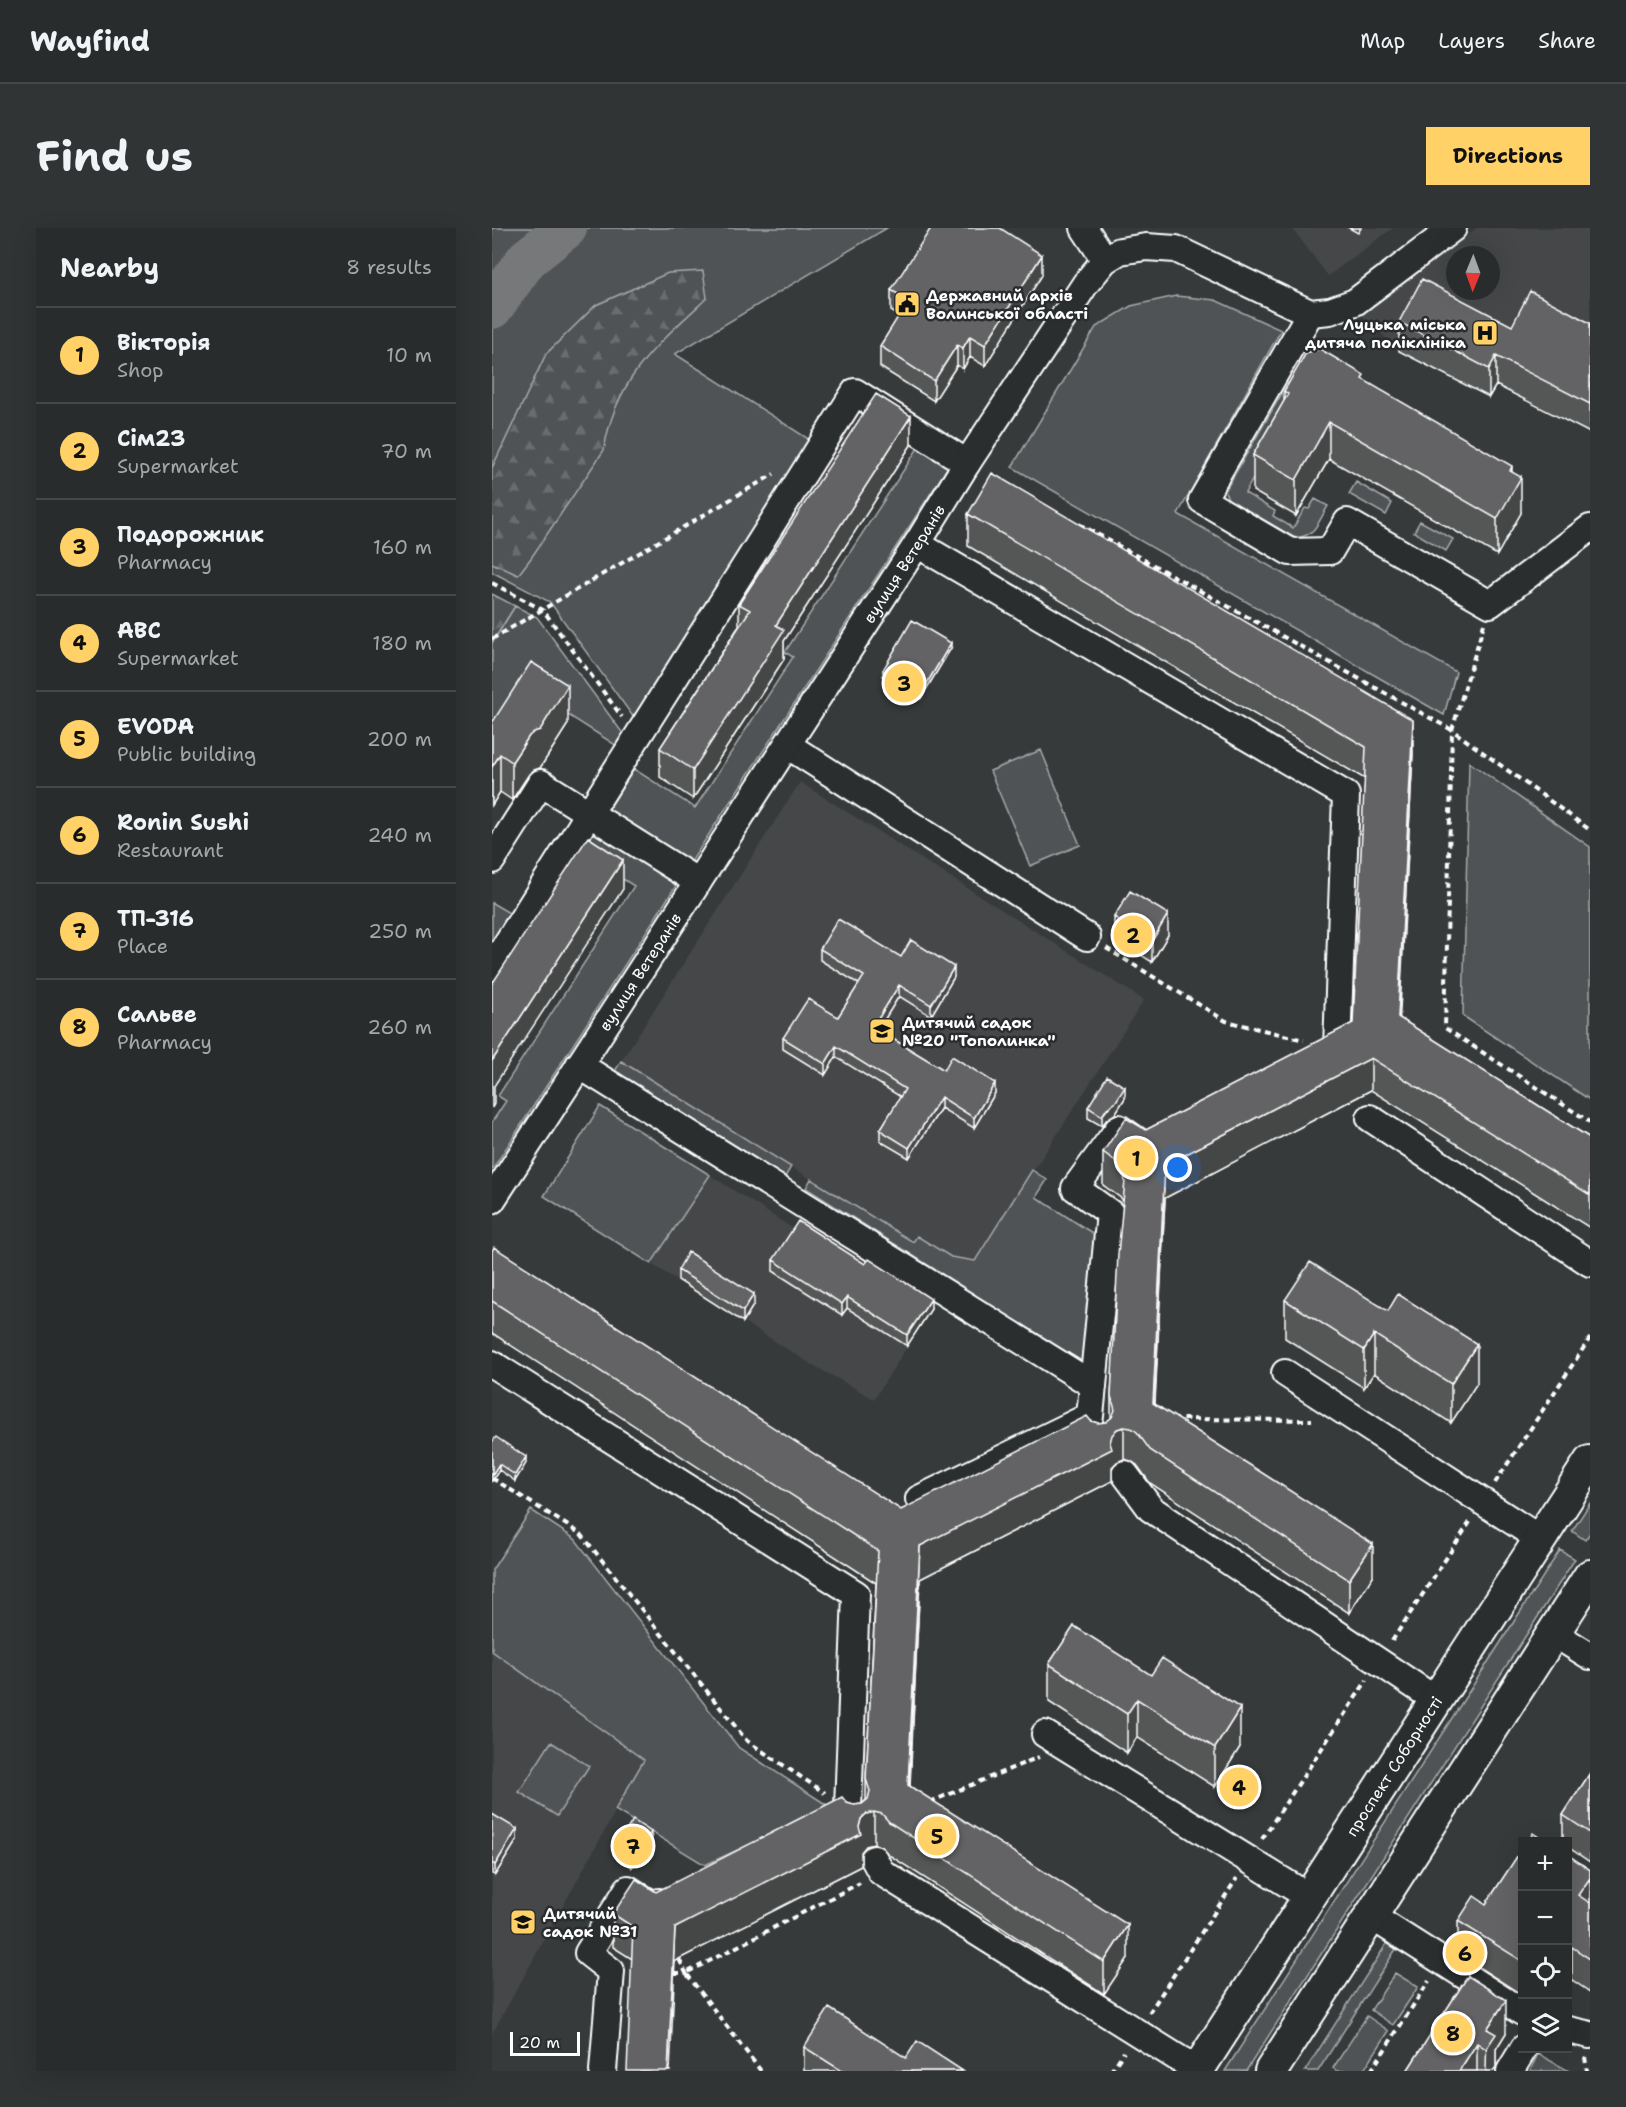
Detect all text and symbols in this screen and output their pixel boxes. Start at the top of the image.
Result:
text: Wayfind [30,22,150,60]
text: Map [1360,27,1405,55]
text: Layers [1438,27,1505,55]
text: Share [1538,27,1596,55]
button: Directions [1426,127,1590,185]
text: Find us [36,128,193,184]
north arrow [1446,246,1500,300]
text: Nearby [60,250,159,285]
text: 8 results [346,254,432,280]
place label: Державний архів Волинської області [926,285,1088,324]
public building icon: Державний архів Волинської області [892,289,922,319]
place label: Луцька міська дитяча поліклініка [1305,314,1466,353]
hospital icon: Луцька міська дитяча поліклініка [1470,318,1500,348]
text: Вікторія [117,328,211,357]
text: 1 [75,342,84,368]
text: 10 m [386,342,432,368]
text: Shop [117,357,164,383]
text: Сім23 [117,424,185,453]
text: 2 [73,438,87,464]
text: 70 m [380,438,432,464]
text: Supermarket [117,453,239,479]
street label: вулиця Ветеранів [858,500,949,627]
text: Подорожник [117,520,264,549]
text: 3 [73,534,87,560]
text: 160 m [373,534,432,560]
text: Pharmacy [117,549,212,575]
text: АВС [117,616,161,645]
text: 4 [73,630,87,656]
text: 180 m [372,630,432,656]
text: Supermarket [117,645,239,671]
pin: 3 [884,660,924,706]
text: EVODA [117,712,194,741]
text: 5 [73,726,86,752]
text: 200 m [367,726,432,752]
text: Public building [117,741,256,767]
text: Ronin Sushi [117,808,249,837]
text: 6 [73,822,87,848]
text: 240 m [367,822,432,848]
text: Restaurant [117,837,224,863]
text: ТП-316 [117,904,194,933]
street label: вулиця Ветеранів [594,909,686,1035]
pin: 2 [1114,912,1152,958]
text: 7 [73,918,87,944]
text: 250 m [368,918,432,944]
text: Place [117,933,168,959]
text: Сальве [117,1000,197,1029]
place label: Дитячий садок №20 "Тополинка" [902,1012,1056,1051]
text: 8 [73,1014,87,1040]
text: 260 m [367,1014,432,1040]
school or university icon: Дитячий садок №20 "Тополинка" [867,1016,897,1046]
text: Pharmacy [117,1029,212,1055]
pin: 1 [1116,1136,1156,1180]
your location [1163,1153,1192,1182]
street label: проспект Соборності [1341,1692,1447,1840]
pin: 4 [1220,1764,1258,1810]
pin: 5 [918,1814,956,1858]
pin: 7 [614,1824,652,1868]
map controls [1518,1837,1572,2053]
button: + [1518,1837,1572,1891]
button: − [1518,1891,1572,1945]
place label: Дитячий садок №31 [543,1903,637,1942]
school or university icon: Дитячий садок №31 [508,1907,538,1937]
pin: 6 [1446,1930,1484,1976]
button: locate [1518,1945,1572,1999]
button: layers [1518,1999,1572,2053]
pin: 8 [1434,2010,1472,2056]
scale bar [510,2029,580,2056]
text: 20 m [519,2032,560,2053]

